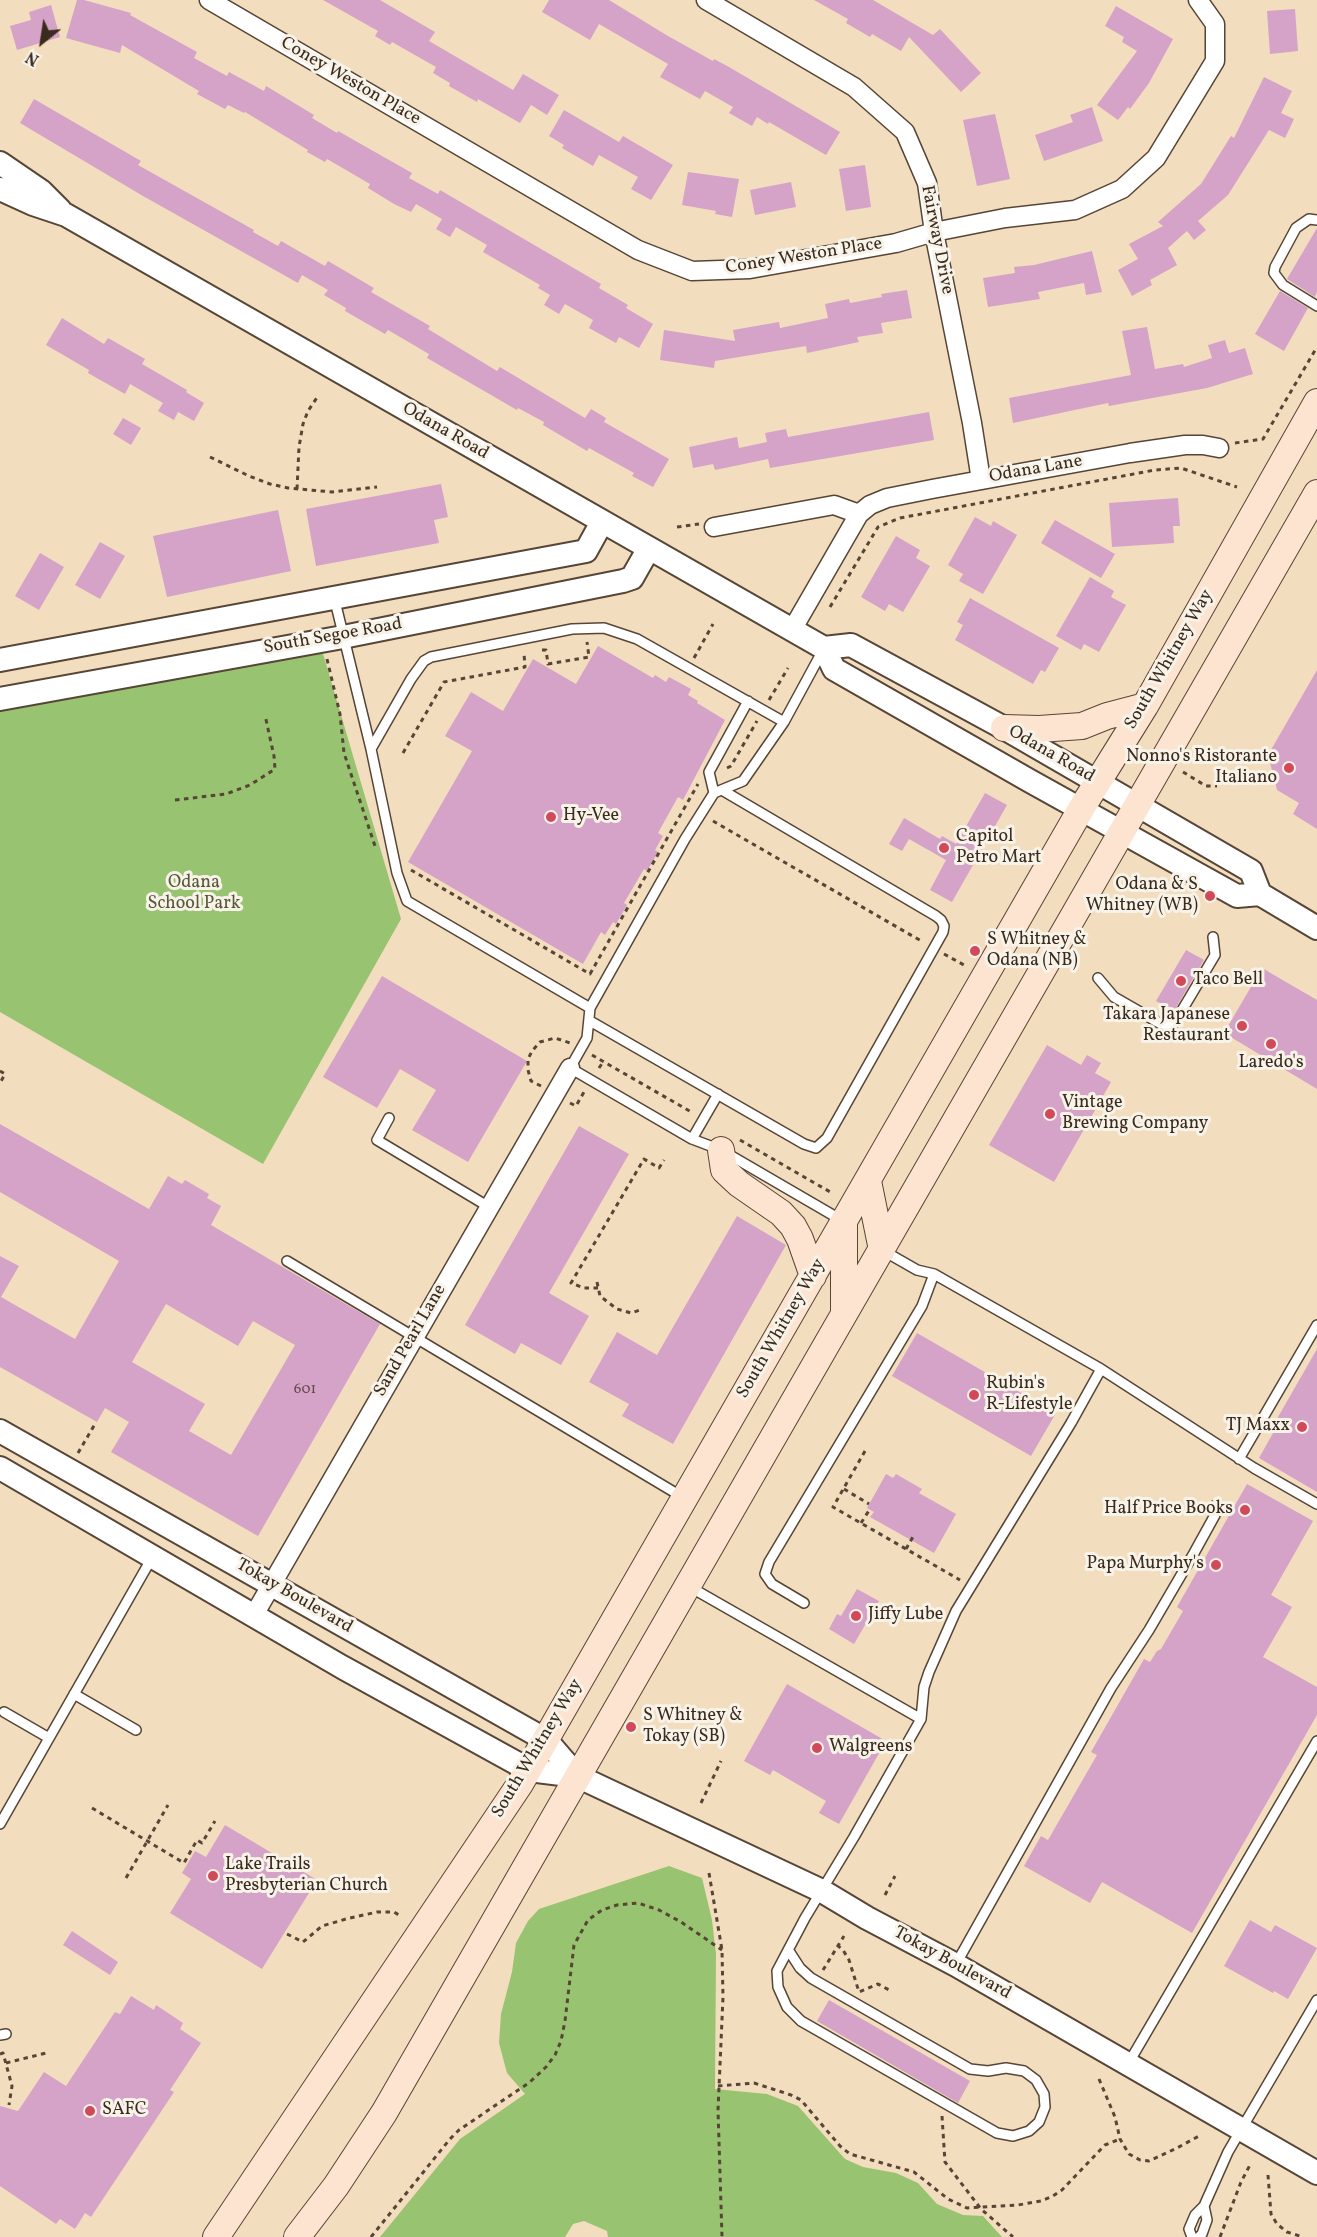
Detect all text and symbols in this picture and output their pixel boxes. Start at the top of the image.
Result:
north arrow [12,12,72,72]
street label: Coney Weston Place [276,33,424,131]
text: N [22,45,44,70]
street label: Fairway Drive [915,184,957,296]
street label: Coney Weston Place [724,234,884,280]
street label: Odana Road [398,399,492,465]
street label: Odana Lane [988,451,1084,489]
street label: South Whitney Way [1121,586,1219,734]
street label: South Segoe Road [262,614,404,660]
street label: Odana Road [1004,722,1098,788]
place label: Nonno's Ristorante Italiano [1126,747,1277,789]
marker: Nonno's Ristorante Italiano [1282,761,1296,775]
place label: Hy-Vee [563,806,619,828]
marker: Hy-Vee [544,810,558,824]
place label: Capitol Petro Mart [956,827,1041,870]
marker: Capitol Petro Mart [937,841,951,855]
park label: Odana School Park [148,873,240,916]
place label: Odana & S Whitney (WB) [1085,875,1198,918]
marker: Odana & S Whitney (WB) [1203,889,1217,903]
place label: S Whitney & Odana (NB) [987,930,1087,972]
marker: S Whitney & Odana (NB) [968,944,982,958]
place label: Taco Bell [1193,970,1263,992]
marker: Taco Bell [1174,974,1188,988]
place label: Takara Japanese Restaurant [1103,1005,1230,1048]
marker: Takara Japanese Restaurant [1235,1019,1249,1033]
marker: Laredo's [1264,1037,1278,1051]
place label: Laredo's [1238,1053,1304,1075]
place label: Vintage Brewing Company [1062,1093,1208,1136]
marker: Vintage Brewing Company [1043,1107,1057,1121]
street label: South Whitney Way [733,1255,831,1403]
street label: Sand Pearl Lane [370,1281,452,1401]
place label: Rubin's R-Lifestyle [986,1374,1072,1416]
house number: 601 [294,1381,316,1399]
marker: Rubin's R-Lifestyle [967,1388,981,1402]
place label: TJ Maxx [1226,1416,1290,1438]
marker: TJ Maxx [1295,1420,1309,1434]
place label: Half Price Books [1104,1499,1233,1521]
marker: Half Price Books [1238,1503,1252,1517]
place label: Papa Murphy's [1086,1554,1204,1576]
street label: Tokay Boulevard [232,1555,356,1639]
marker: Papa Murphy's [1209,1558,1223,1572]
place label: Jiffy Lube [868,1605,943,1627]
marker: Jiffy Lube [849,1609,863,1623]
street label: South Whitney Way [488,1676,588,1822]
place label: S Whitney & Tokay (SB) [643,1706,743,1748]
marker: S Whitney & Tokay (SB) [624,1720,638,1734]
place label: Walgreens [829,1737,912,1759]
marker: Walgreens [810,1741,824,1755]
place label: Lake Trails Presbyterian Church [225,1855,388,1898]
marker: Lake Trails Presbyterian Church [206,1869,220,1883]
street label: Tokay Boulevard [889,1923,1015,2005]
place label: SAFC [102,2100,146,2122]
marker: SAFC [83,2104,97,2118]

